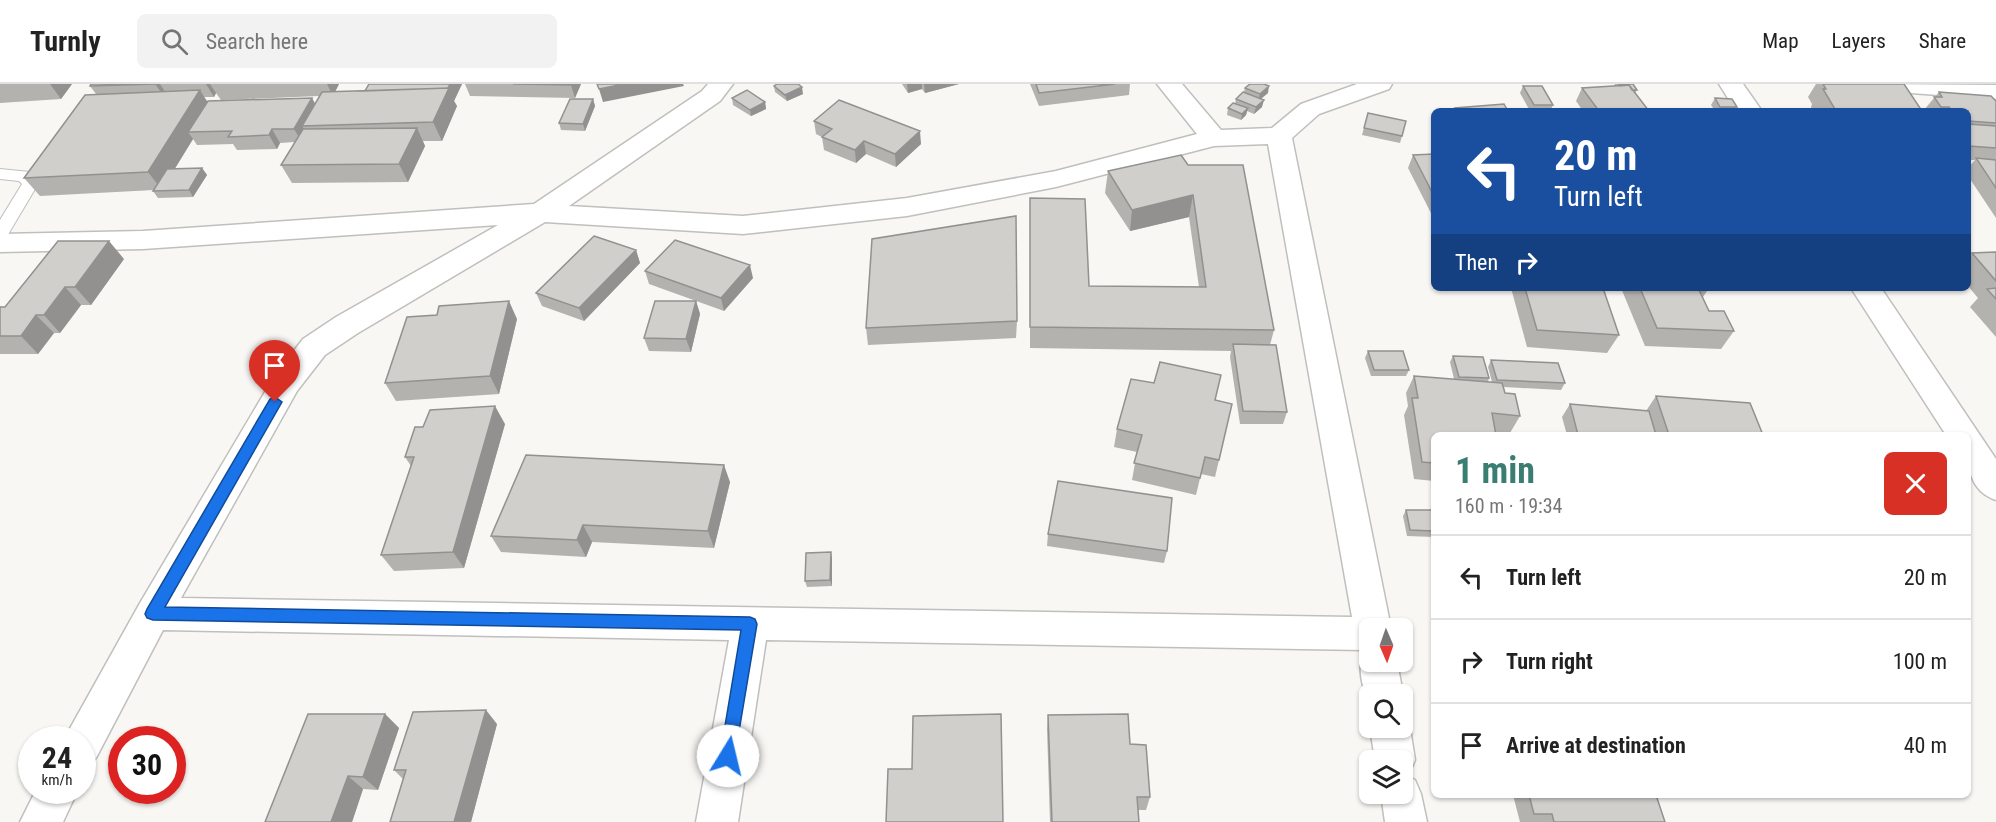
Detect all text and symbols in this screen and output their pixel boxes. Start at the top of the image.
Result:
search box [137,14,557,68]
text: Turnly [30,25,101,58]
icon: search [158,25,191,58]
text: Search here [206,29,308,54]
text: Map [1762,29,1799,53]
text: Layers [1832,29,1886,53]
text: Share [1919,29,1966,53]
text: 20 m [1554,131,1637,180]
icon: left [1455,132,1533,210]
text: Turn left [1554,181,1643,213]
icon: right [1510,246,1543,279]
text: Then [1455,250,1498,275]
pin [249,340,300,402]
icon: arrive [258,349,291,382]
text: 1 min [1455,450,1535,492]
button: close [1884,452,1947,515]
text: 160 m · 19:34 [1455,494,1562,518]
icon: left [1455,561,1488,594]
text: Turn left [1506,565,1581,590]
text: 20 m [1904,565,1947,590]
north arrow [1359,618,1413,672]
map controls [1359,618,1413,804]
icon: right [1455,645,1488,678]
text: Turn right [1506,649,1593,674]
text: 100 m [1893,649,1947,674]
button: search [1359,684,1413,738]
position arrow [696,724,760,788]
speed limit sign: 30 [108,726,186,804]
icon: arrive [1455,729,1488,762]
text: Arrive at destination [1506,733,1686,758]
text: 40 m [1904,733,1947,758]
text: 24 [42,740,72,775]
button: layers [1359,750,1413,804]
text: km/h [42,771,72,789]

